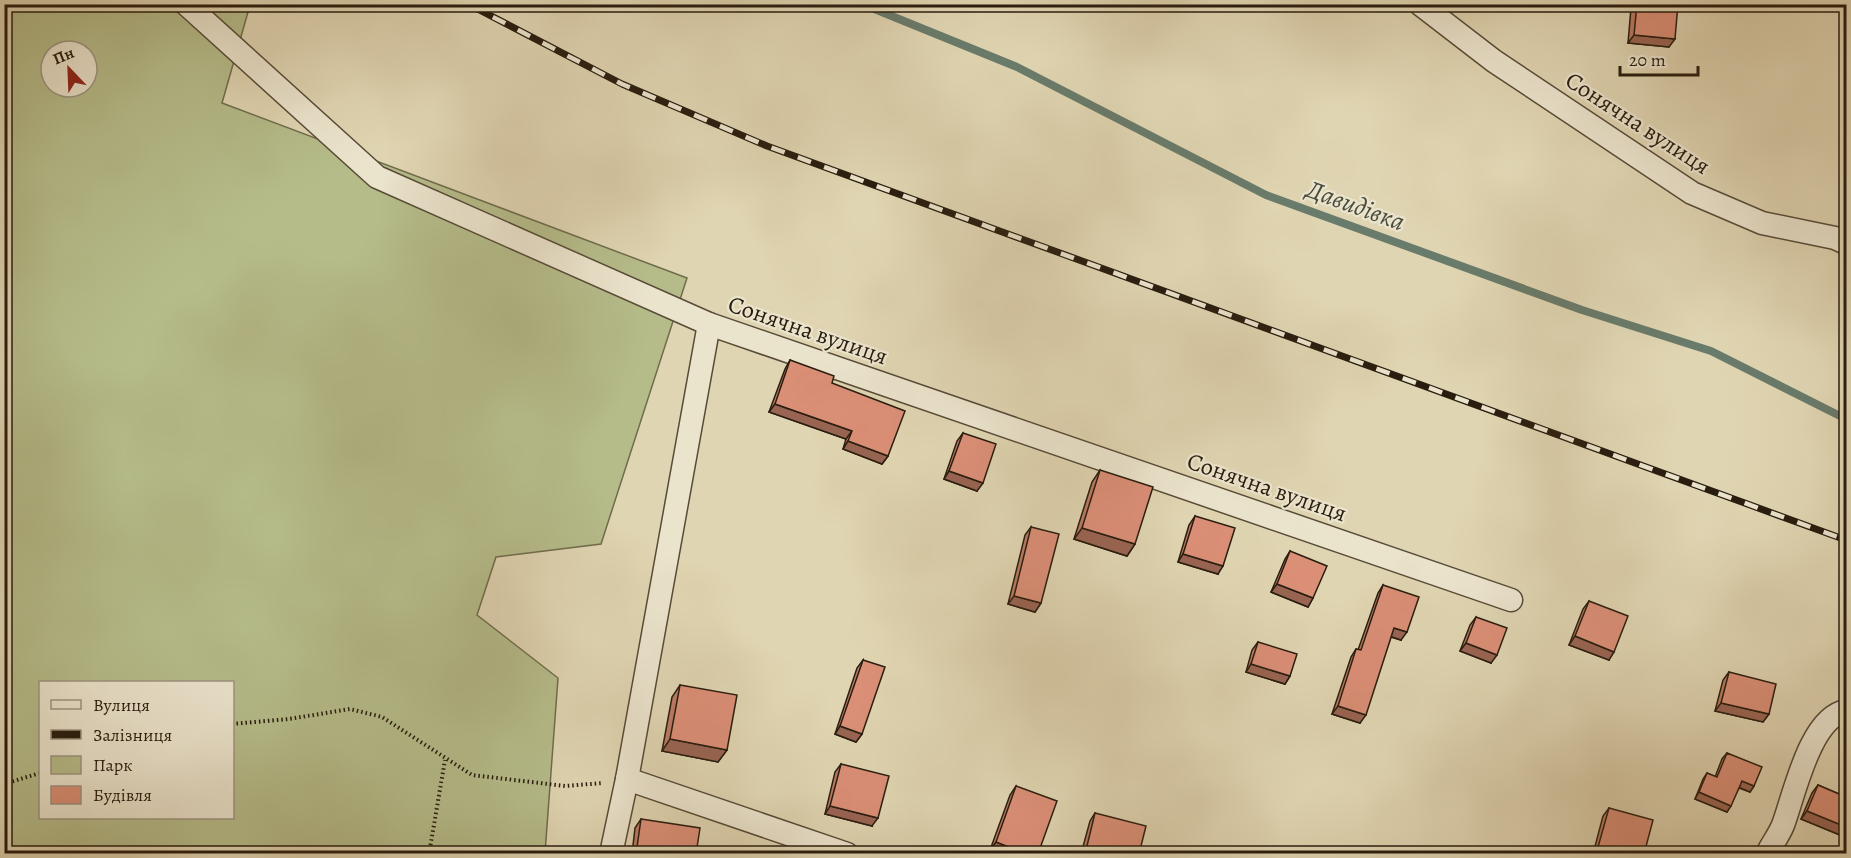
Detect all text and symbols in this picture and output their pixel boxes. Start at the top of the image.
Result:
north arrow [39,39,99,99]
scale bar [1620,39,1698,77]
text: Пн [50,42,77,70]
text: 20 m [1629,48,1666,72]
street label: Сонячна вулиця [1559,64,1717,182]
water label: Давидівка [1300,171,1410,239]
street label: Сонячна вулиця [724,288,892,372]
street label: Сонячна вулиця [1183,445,1351,529]
legend [39,681,234,819]
text: Вулиця [93,693,150,717]
text: Залізниця [93,723,172,747]
text: Парк [93,753,133,777]
text: Будівля [93,783,152,807]

